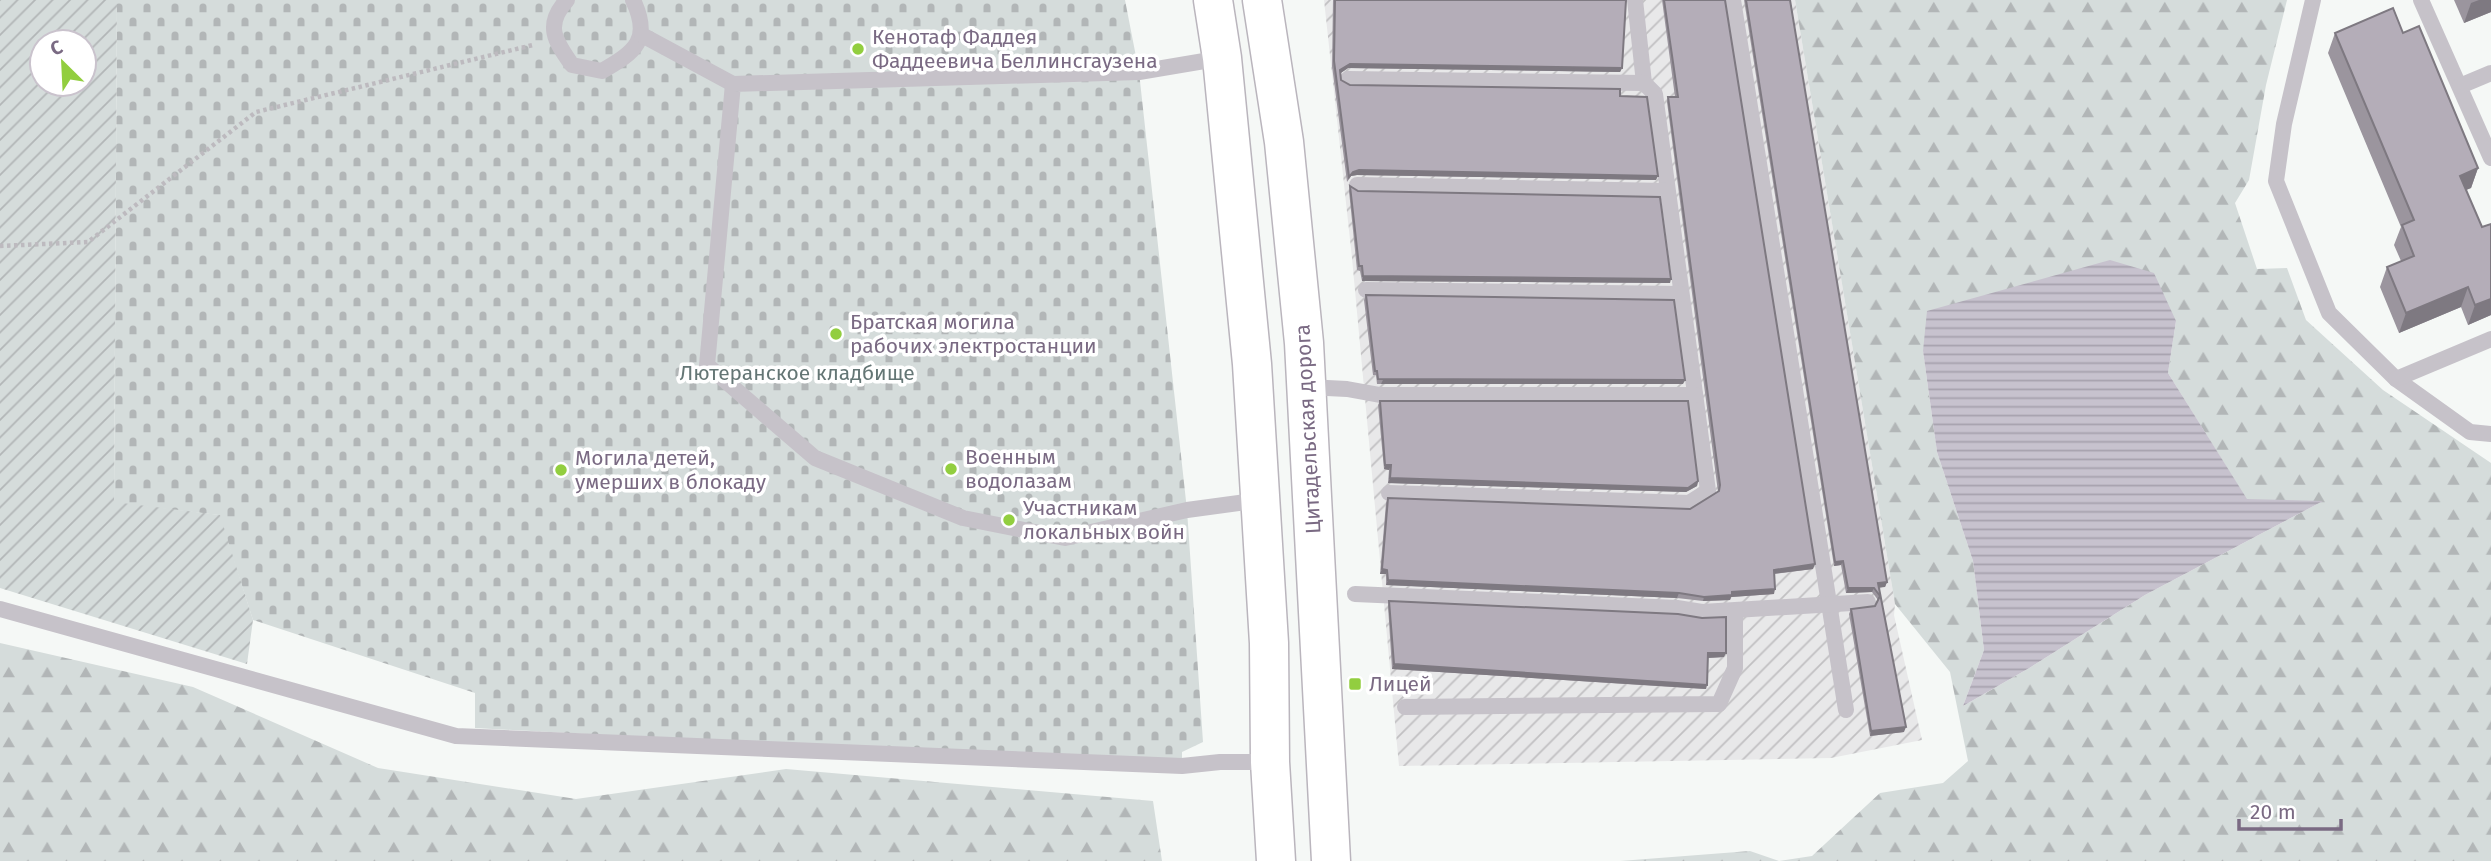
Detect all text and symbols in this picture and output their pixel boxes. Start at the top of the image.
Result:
place label: Кенотаф Фаддея Фаддеевича Беллинсгаузена [872,24,1158,74]
north arrow [28,28,98,98]
text: С [47,35,66,61]
marker: Кенотаф Фаддея Фаддеевича Беллинсгаузена [850,41,866,57]
place label: Братская могила рабочих электростанции [850,309,1097,359]
street label: Цитадельская дорога [1290,324,1326,534]
marker: Братская могила рабочих электростанции [828,326,844,342]
park label: Лютеранское кладбище [679,360,915,386]
place label: Военным водолазам [965,444,1072,494]
place label: Могила детей, умерших в блокаду [575,445,767,495]
marker: Военным водолазам [943,461,959,477]
marker: Могила детей, умерших в блокаду [553,462,569,478]
place label: Участникам локальных войн [1023,495,1185,545]
marker: Участникам локальных войн [1001,512,1017,528]
place label: Лицей [1369,671,1432,697]
marker: Лицей [1347,676,1363,692]
scale bar [2239,788,2340,832]
text: 20 m [2250,799,2296,825]

